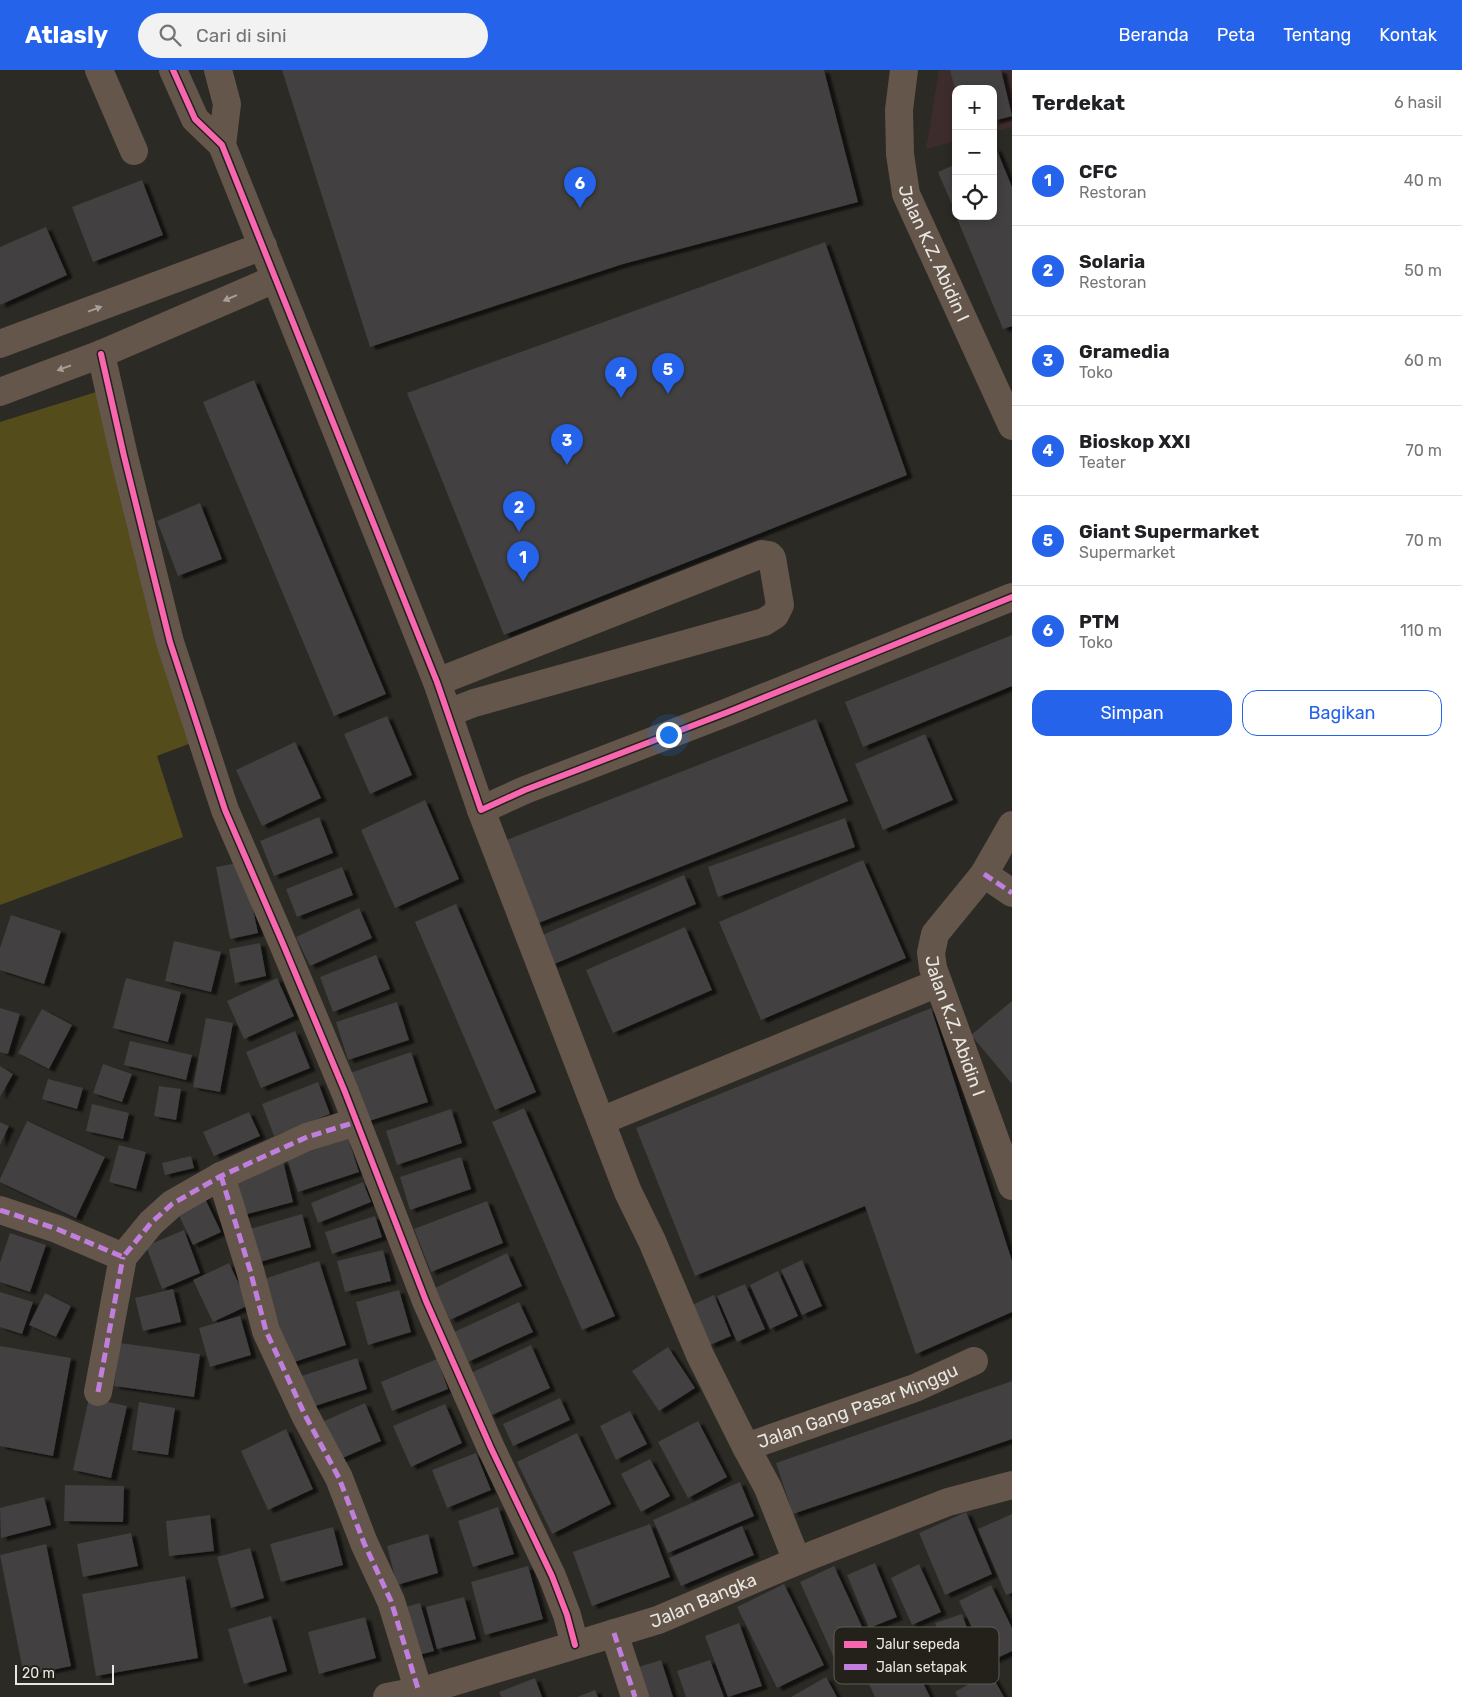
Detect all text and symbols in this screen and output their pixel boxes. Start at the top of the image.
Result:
search box [138,13,488,58]
text: Atlasly [25,21,108,49]
icon: search [156,21,184,49]
text: Cari di sini [196,24,287,47]
text: Beranda [1118,24,1189,46]
text: Peta [1217,24,1255,46]
text: Tentang [1283,24,1351,46]
text: Kontak [1379,24,1437,46]
map controls [952,85,997,220]
button: + [952,85,997,130]
text: Terdekat [1032,90,1125,115]
text: 6 hasil [1394,93,1442,112]
button: − [952,130,997,175]
text: CFC [1079,160,1117,183]
pin: 6 [564,167,596,208]
text: 1 [1044,171,1052,190]
text: 40 m [1404,171,1442,190]
button: locate [952,175,997,220]
text: Restoran [1079,183,1146,202]
street label: Jalan K.Z. Abidin I [894,184,974,325]
text: Solaria [1079,250,1145,273]
text: 2 [1043,261,1053,280]
text: 50 m [1404,261,1442,280]
text: Restoran [1079,273,1146,292]
one-way arrow [223,295,237,303]
one-way arrow [88,305,103,313]
text: Gramedia [1079,340,1170,363]
text: 3 [1043,351,1053,370]
text: 60 m [1404,351,1442,370]
pin: 5 [652,353,684,394]
pin: 4 [605,357,637,398]
text: Toko [1079,363,1113,382]
one-way arrow [57,365,72,372]
pin: 3 [551,424,583,465]
text: Bioskop XXI [1079,430,1191,453]
text: 4 [1043,441,1053,460]
text: 70 m [1405,441,1442,460]
text: Teater [1079,453,1126,472]
pin: 2 [503,491,535,532]
text: Giant Supermarket [1079,520,1259,543]
text: 5 [1043,531,1053,550]
text: 70 m [1405,531,1442,550]
pin: 1 [507,541,539,582]
text: Supermarket [1079,543,1175,562]
text: PTM [1079,610,1120,633]
text: 6 [1043,621,1053,640]
text: 110 m [1400,621,1442,640]
text: Toko [1079,633,1113,652]
button: Simpan [1032,690,1232,736]
button: Bagikan [1242,690,1442,736]
your location [656,722,682,748]
street label: Jalan K.Z. Abidin I [920,954,990,1099]
street label: Jalan Gang Pasar Minggu [754,1359,962,1453]
street label: Jalan Bangka [647,1569,760,1633]
legend [834,1627,999,1684]
text: Jalur sepeda [876,1636,960,1653]
text: Jalan setapak [876,1659,968,1676]
scale bar [15,1662,114,1685]
text: 20 m [22,1665,55,1682]

